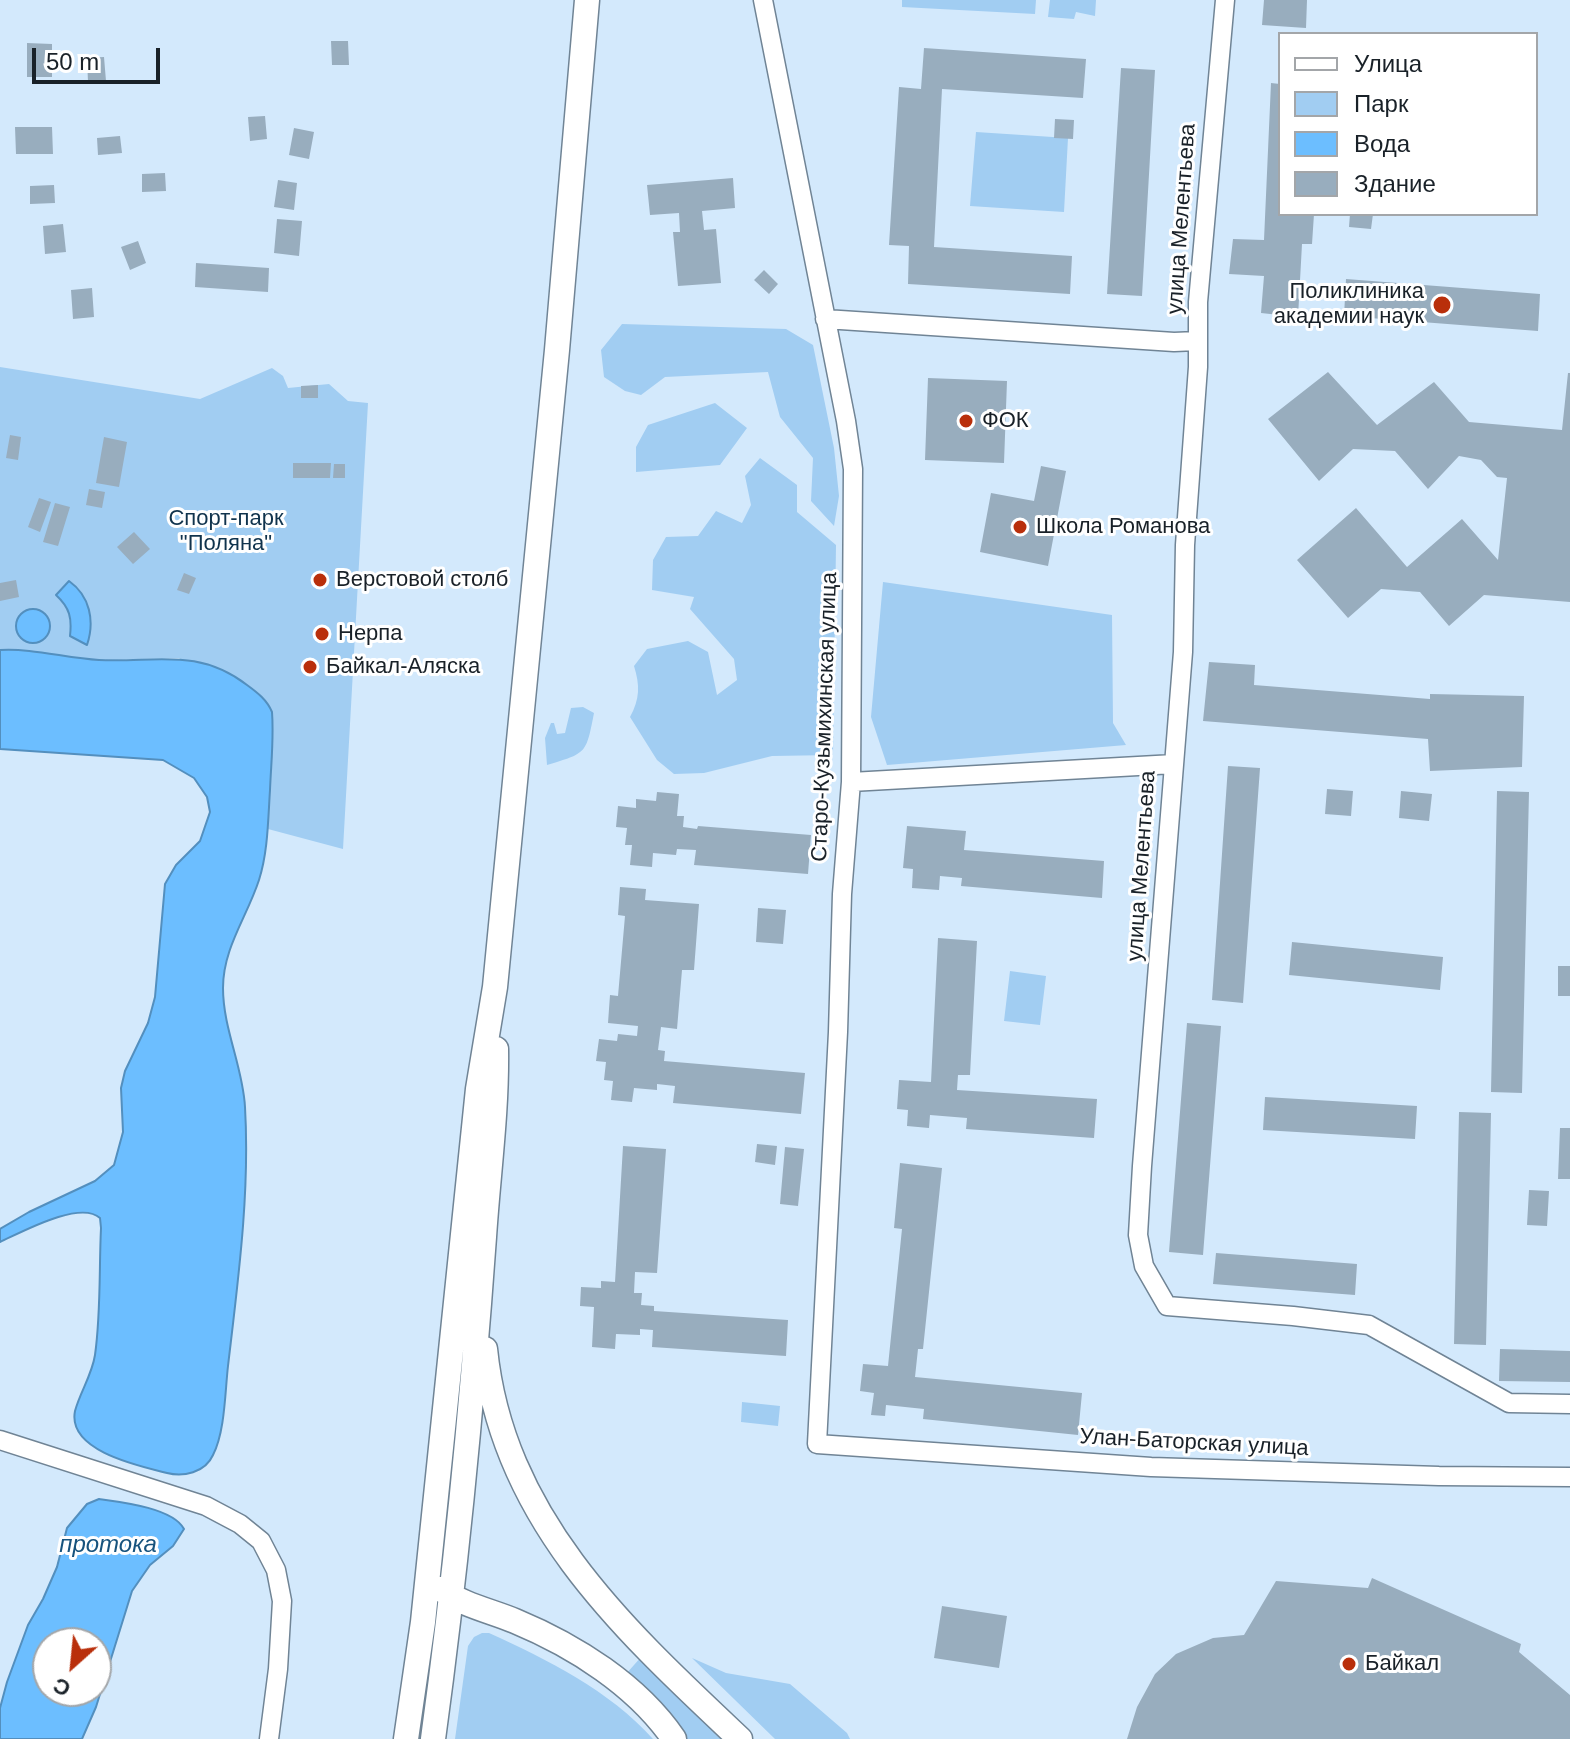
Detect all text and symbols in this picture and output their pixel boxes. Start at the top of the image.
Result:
scale bar [36,32,164,82]
legend [1278,32,1538,216]
text: 50 m [46,48,99,75]
text: Улица [1354,50,1422,77]
text: Парк [1354,90,1408,117]
street label: улица Мелентьева [1162,123,1202,315]
text: Вода [1354,130,1410,157]
text: Здание [1354,170,1436,197]
place label: Поликлиника академии наук [1274,279,1424,330]
marker: Поликлиника академии наук [1431,294,1453,316]
place label: ФОК [982,408,1029,434]
marker: ФОК [957,412,975,430]
park label: Спорт-парк "Поляна" [168,506,284,558]
place label: Школа Романова [1036,514,1210,540]
marker: Школа Романова [1011,518,1029,536]
place label: Верстовой столб [336,567,508,593]
marker: Верстовой столб [311,571,329,589]
street label: Старо-Кузьмихинская улица [807,572,843,862]
place label: Нерпа [338,621,403,647]
marker: Нерпа [313,625,331,643]
place label: Байкал-Аляска [326,654,480,680]
marker: Байкал-Аляска [301,658,319,676]
street label: улица Мелентьева [1122,770,1162,962]
street label: Улан-Баторская улица [1079,1424,1309,1462]
water label: протока [59,1531,157,1559]
north arrow [32,1627,112,1707]
place label: Байкал [1365,1651,1439,1677]
marker: Байкал [1340,1655,1358,1673]
text: С [49,1672,75,1702]

